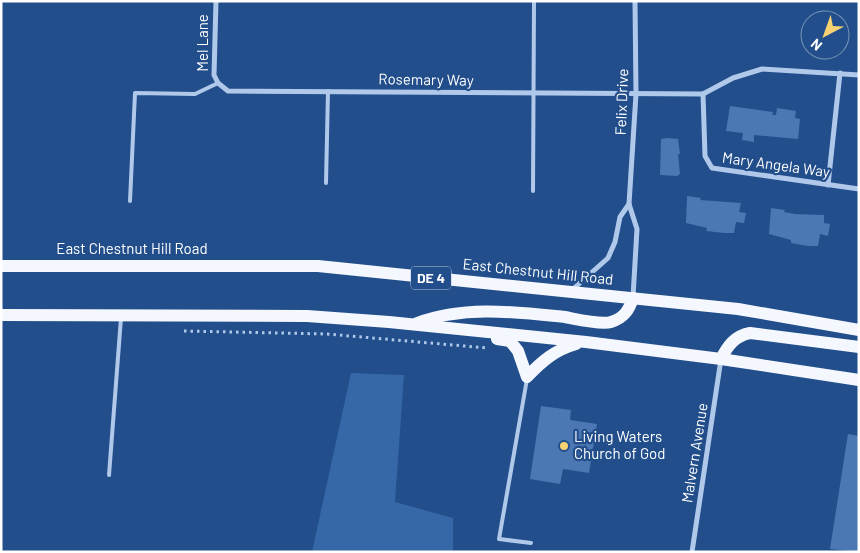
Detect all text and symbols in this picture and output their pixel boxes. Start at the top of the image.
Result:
north arrow [800,10,850,60]
street label: Mel Lane [193,14,211,72]
text: N [807,36,825,55]
street label: Felix Drive [611,68,631,136]
street label: Rosemary Way [378,69,474,89]
street label: Mary Angela Way [721,148,831,180]
street label: East Chestnut Hill Road [56,239,208,257]
street label: East Chestnut Hill Road [462,254,614,288]
road number: DE 4 [411,266,451,290]
street label: Malvern Avenue [677,402,711,504]
place label: Living Waters Church of God [574,427,665,462]
marker: Living Waters Church of God [558,440,570,452]

